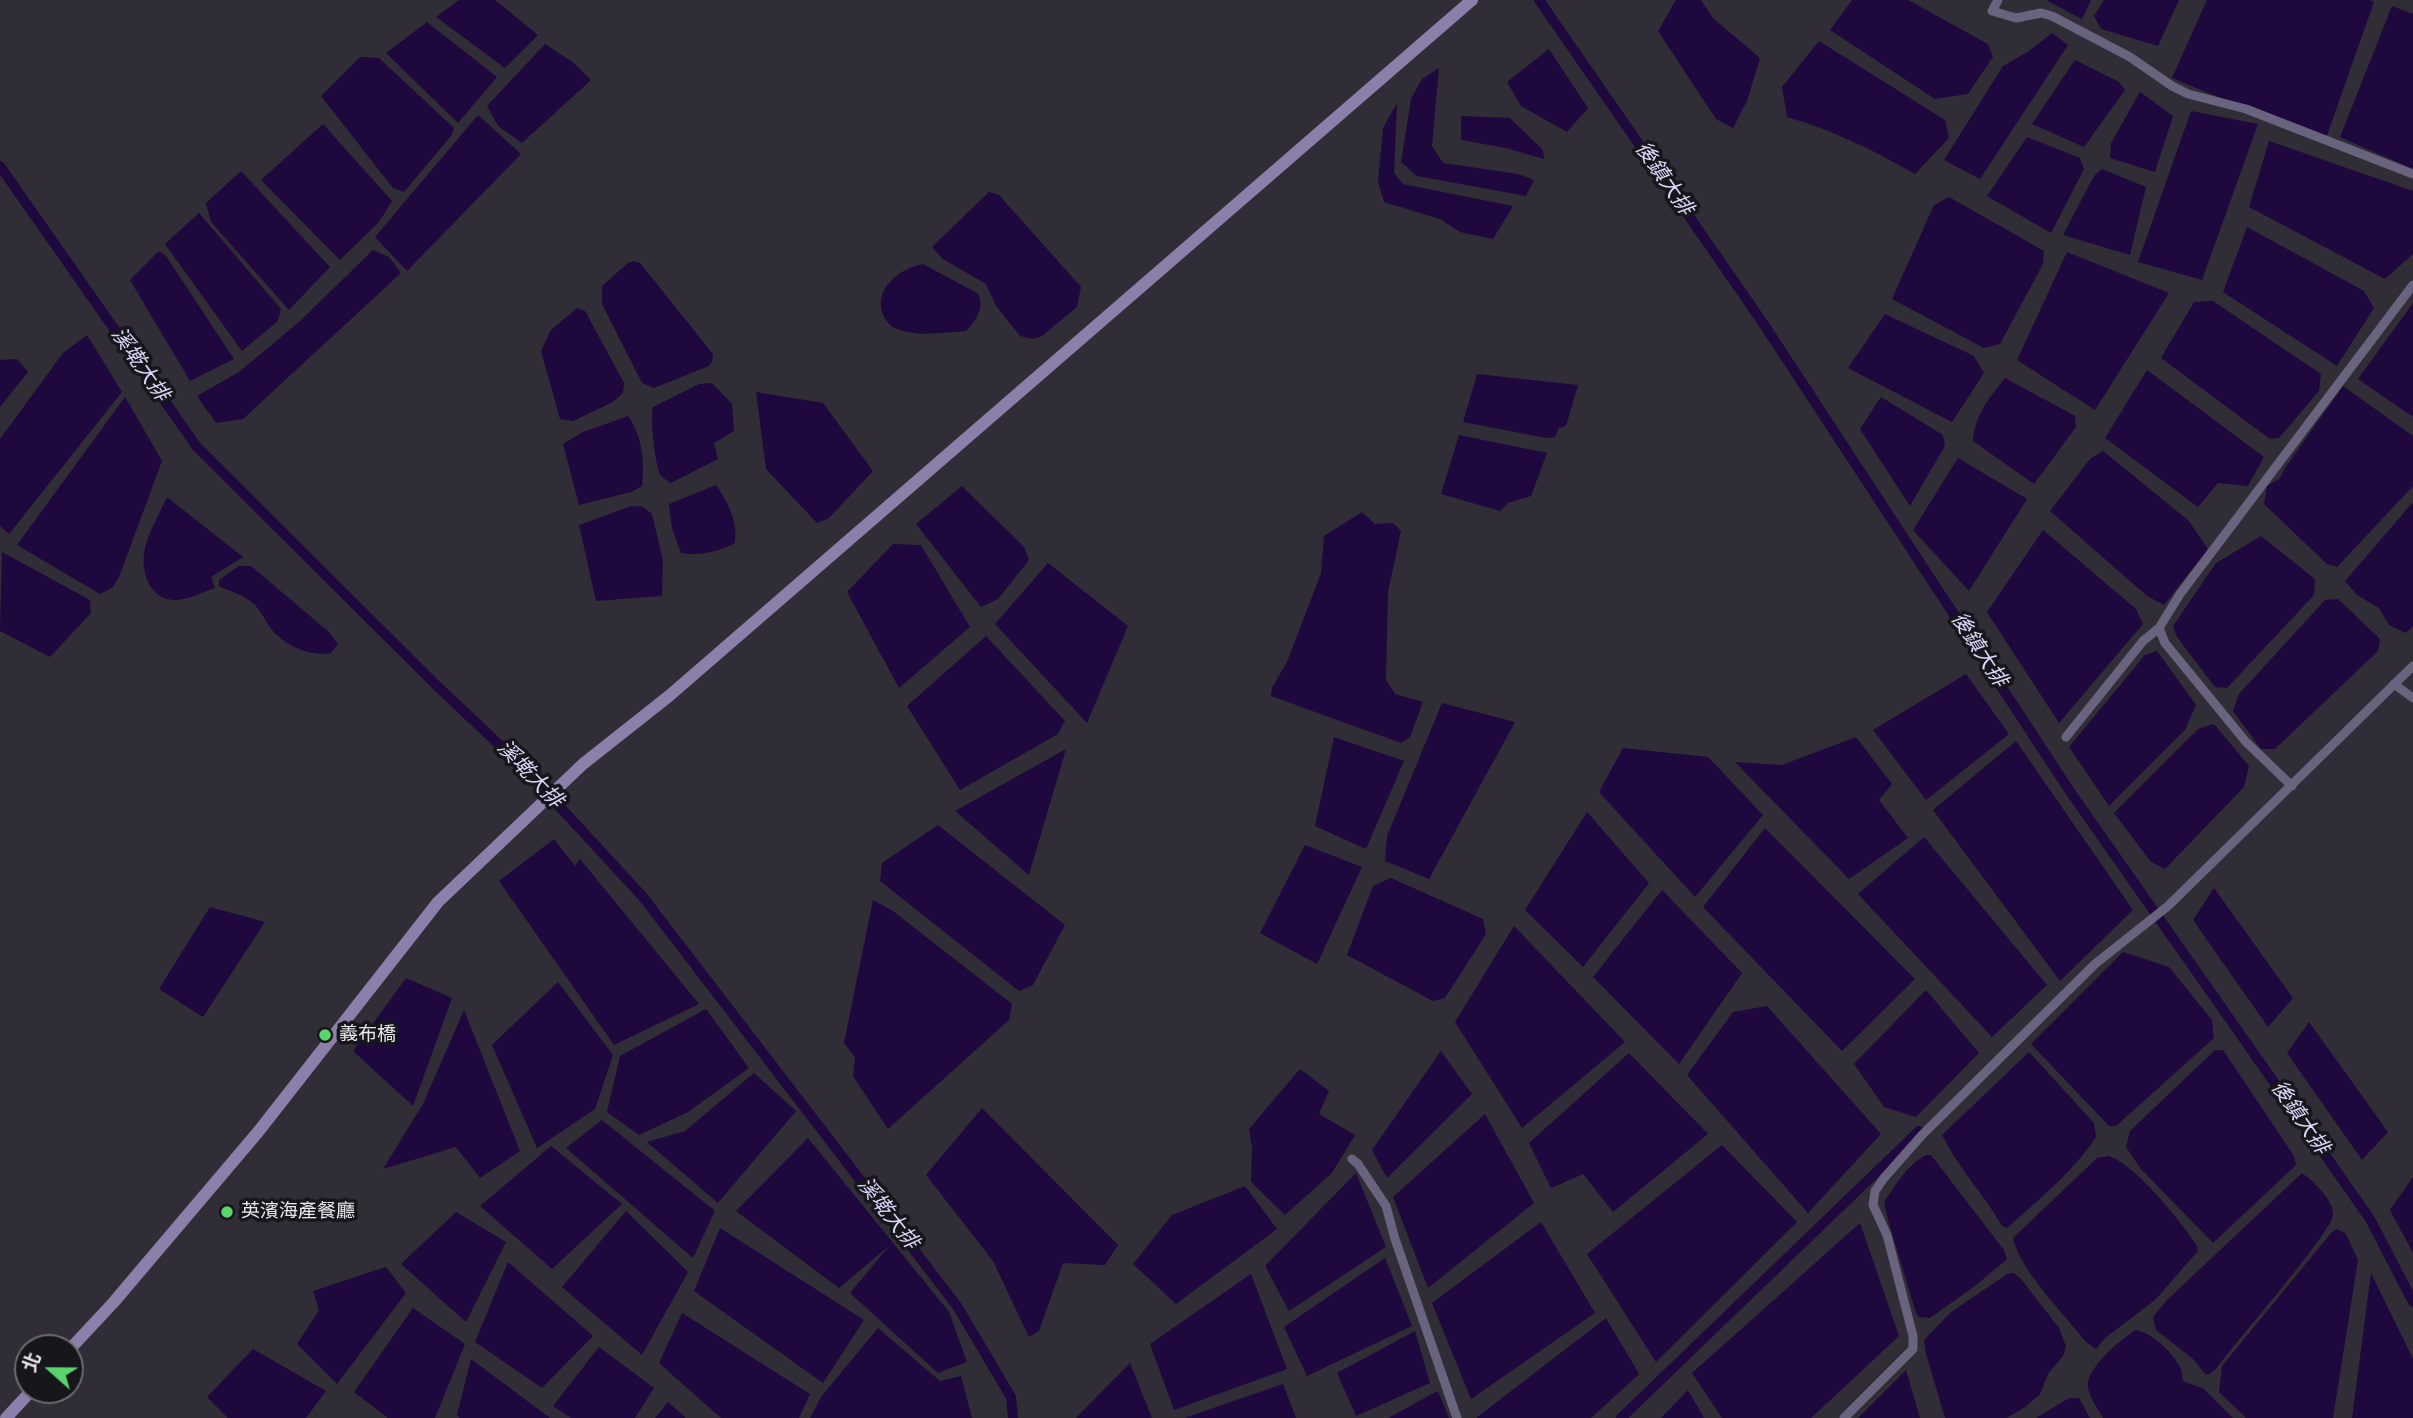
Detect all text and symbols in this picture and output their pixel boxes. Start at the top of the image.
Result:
water label: 後鎮大排 [1629,137,1697,221]
water label: 溪墘大排 [105,323,173,407]
water label: 後鎮大排 [1945,608,2011,692]
water label: 溪墘大排 [491,736,567,814]
place label: 義布橋 [339,1024,396,1046]
marker: 義布橋 [317,1027,333,1043]
water label: 後鎮大排 [2265,1076,2333,1160]
water label: 溪墘大排 [851,1173,923,1255]
place label: 英濱海產餐廳 [241,1201,355,1223]
marker: 英濱海產餐廳 [219,1204,235,1220]
north arrow [14,1334,84,1404]
text: 北 [14,1348,48,1376]

